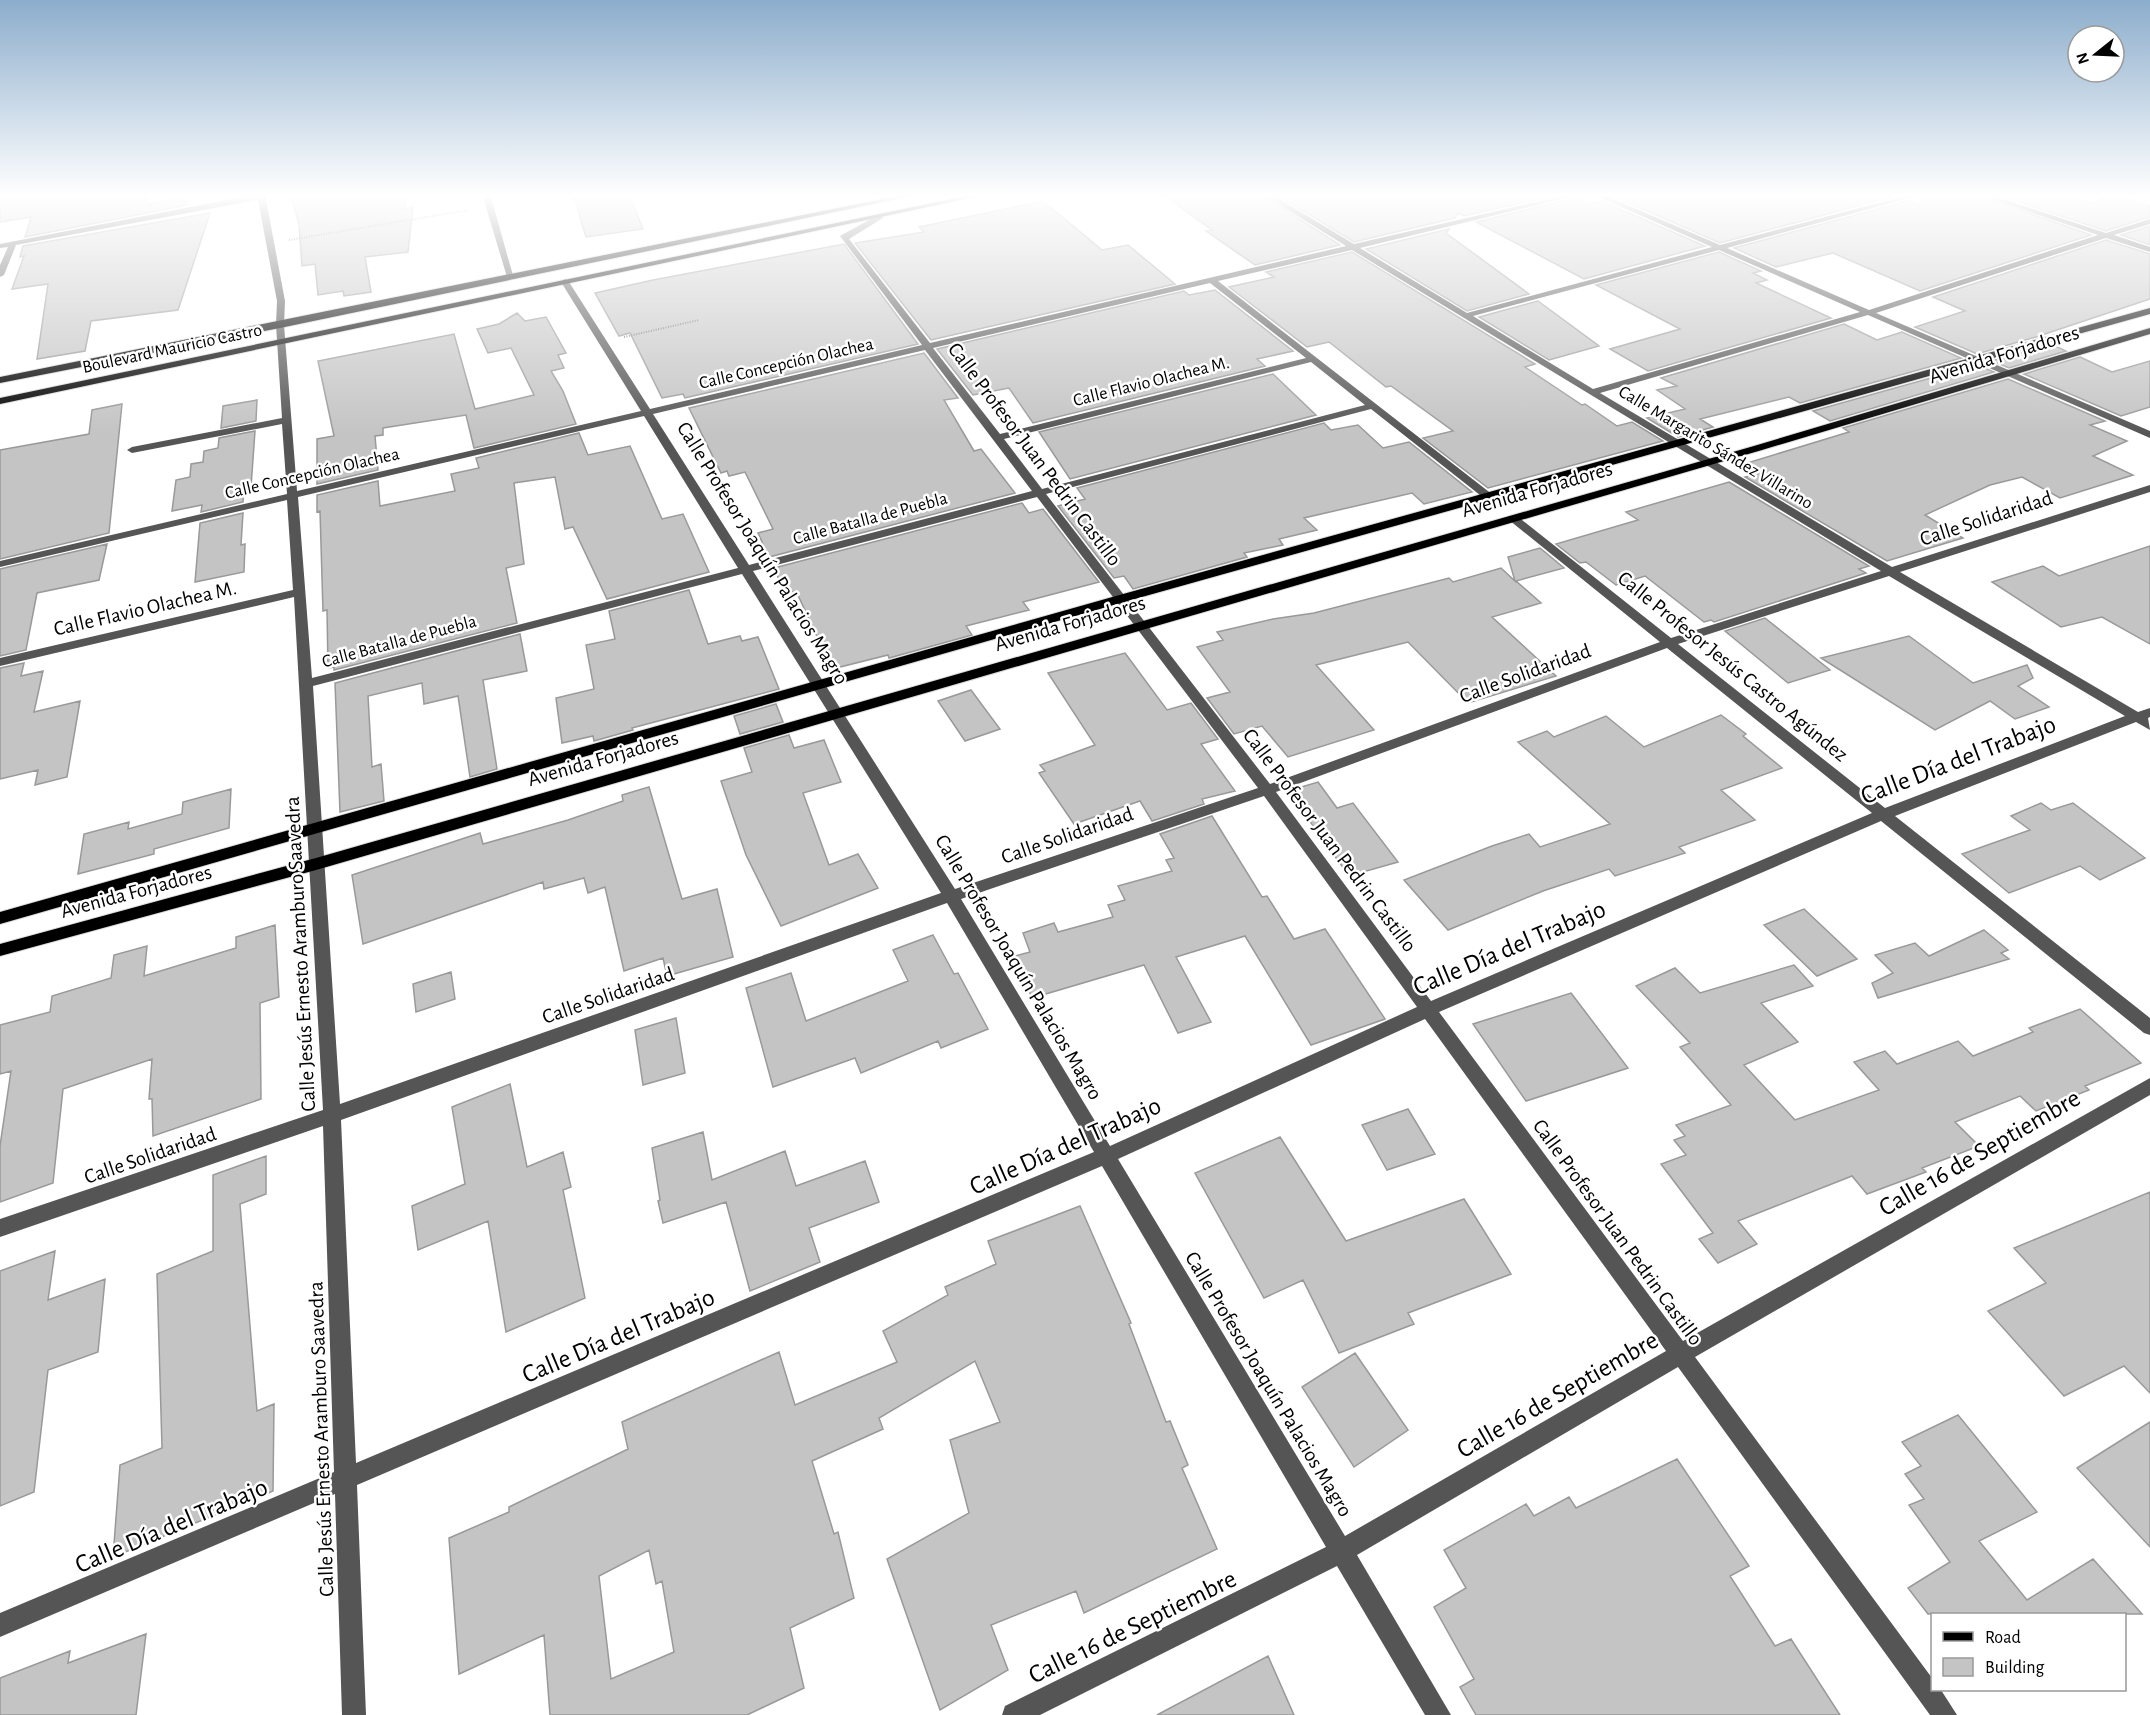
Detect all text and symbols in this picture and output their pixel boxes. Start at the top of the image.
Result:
north arrow [2066,24,2126,84]
text: N [2073,51,2092,66]
street label: Boulevard Mauricio Castro [81,321,264,377]
street label: Avenida Forjadores [1927,322,2082,387]
street label: Calle Concepción Olachea [697,335,875,393]
street label: Calle Profesor Juan Pedrin Castillo [944,339,1125,570]
street label: Calle Flavio Olachea M. [1071,354,1231,410]
street label: Calle Margarito Sández Villarino [1615,383,1816,513]
street label: Calle Profesor Joaquín Palacios Magro [673,418,852,688]
street label: Calle Concepción Olachea [223,445,401,503]
street label: Avenida Forjadores [1459,458,1615,521]
street label: Calle Solidaridad [1917,487,2055,550]
street label: Calle Batalla de Puebla [791,490,949,548]
street label: Calle Profesor Jesús Castro Agúndez [1614,567,1852,766]
street label: Calle Flavio Olachea M. [52,577,239,640]
street label: Avenida Forjadores [992,592,1148,655]
street label: Calle Batalla de Puebla [320,613,478,671]
street label: Calle Solidaridad [1457,640,1594,707]
street label: Calle Día del Trabajo [1857,711,2059,809]
street label: Calle Profesor Juan Pedrin Castillo [1239,725,1420,956]
street label: Avenida Forjadores [525,727,681,790]
street label: Calle Jesús Ernesto Aramburo Saavedra [282,796,319,1112]
street label: Calle Solidaridad [999,803,1136,868]
street label: Calle Profesor Joaquín Palacios Magro [931,831,1106,1103]
street label: Avenida Forjadores [58,861,214,922]
street label: Calle Día del Trabajo [1409,896,1609,1000]
street label: Calle Solidaridad [540,963,677,1028]
street label: Calle 16 de Septiembre [1874,1085,2085,1221]
street label: Calle Día del Trabajo [966,1092,1165,1200]
street label: Calle Profesor Juan Pedrin Castillo [1529,1115,1707,1349]
street label: Calle Solidaridad [82,1123,219,1188]
street label: Calle Profesor Joaquín Palacios Magro [1181,1248,1356,1520]
street label: Calle Jesús Ernesto Aramburo Saavedra [305,1281,337,1597]
street label: Calle Día del Trabajo [518,1284,718,1388]
street label: Calle 16 de Septiembre [1452,1327,1663,1463]
street label: Calle Día del Trabajo [71,1474,271,1578]
street label: Calle 16 de Septiembre [1024,1565,1240,1688]
legend [1931,1613,2126,1691]
text: Road [1985,1629,2021,1647]
text: Building [1985,1659,2045,1677]

